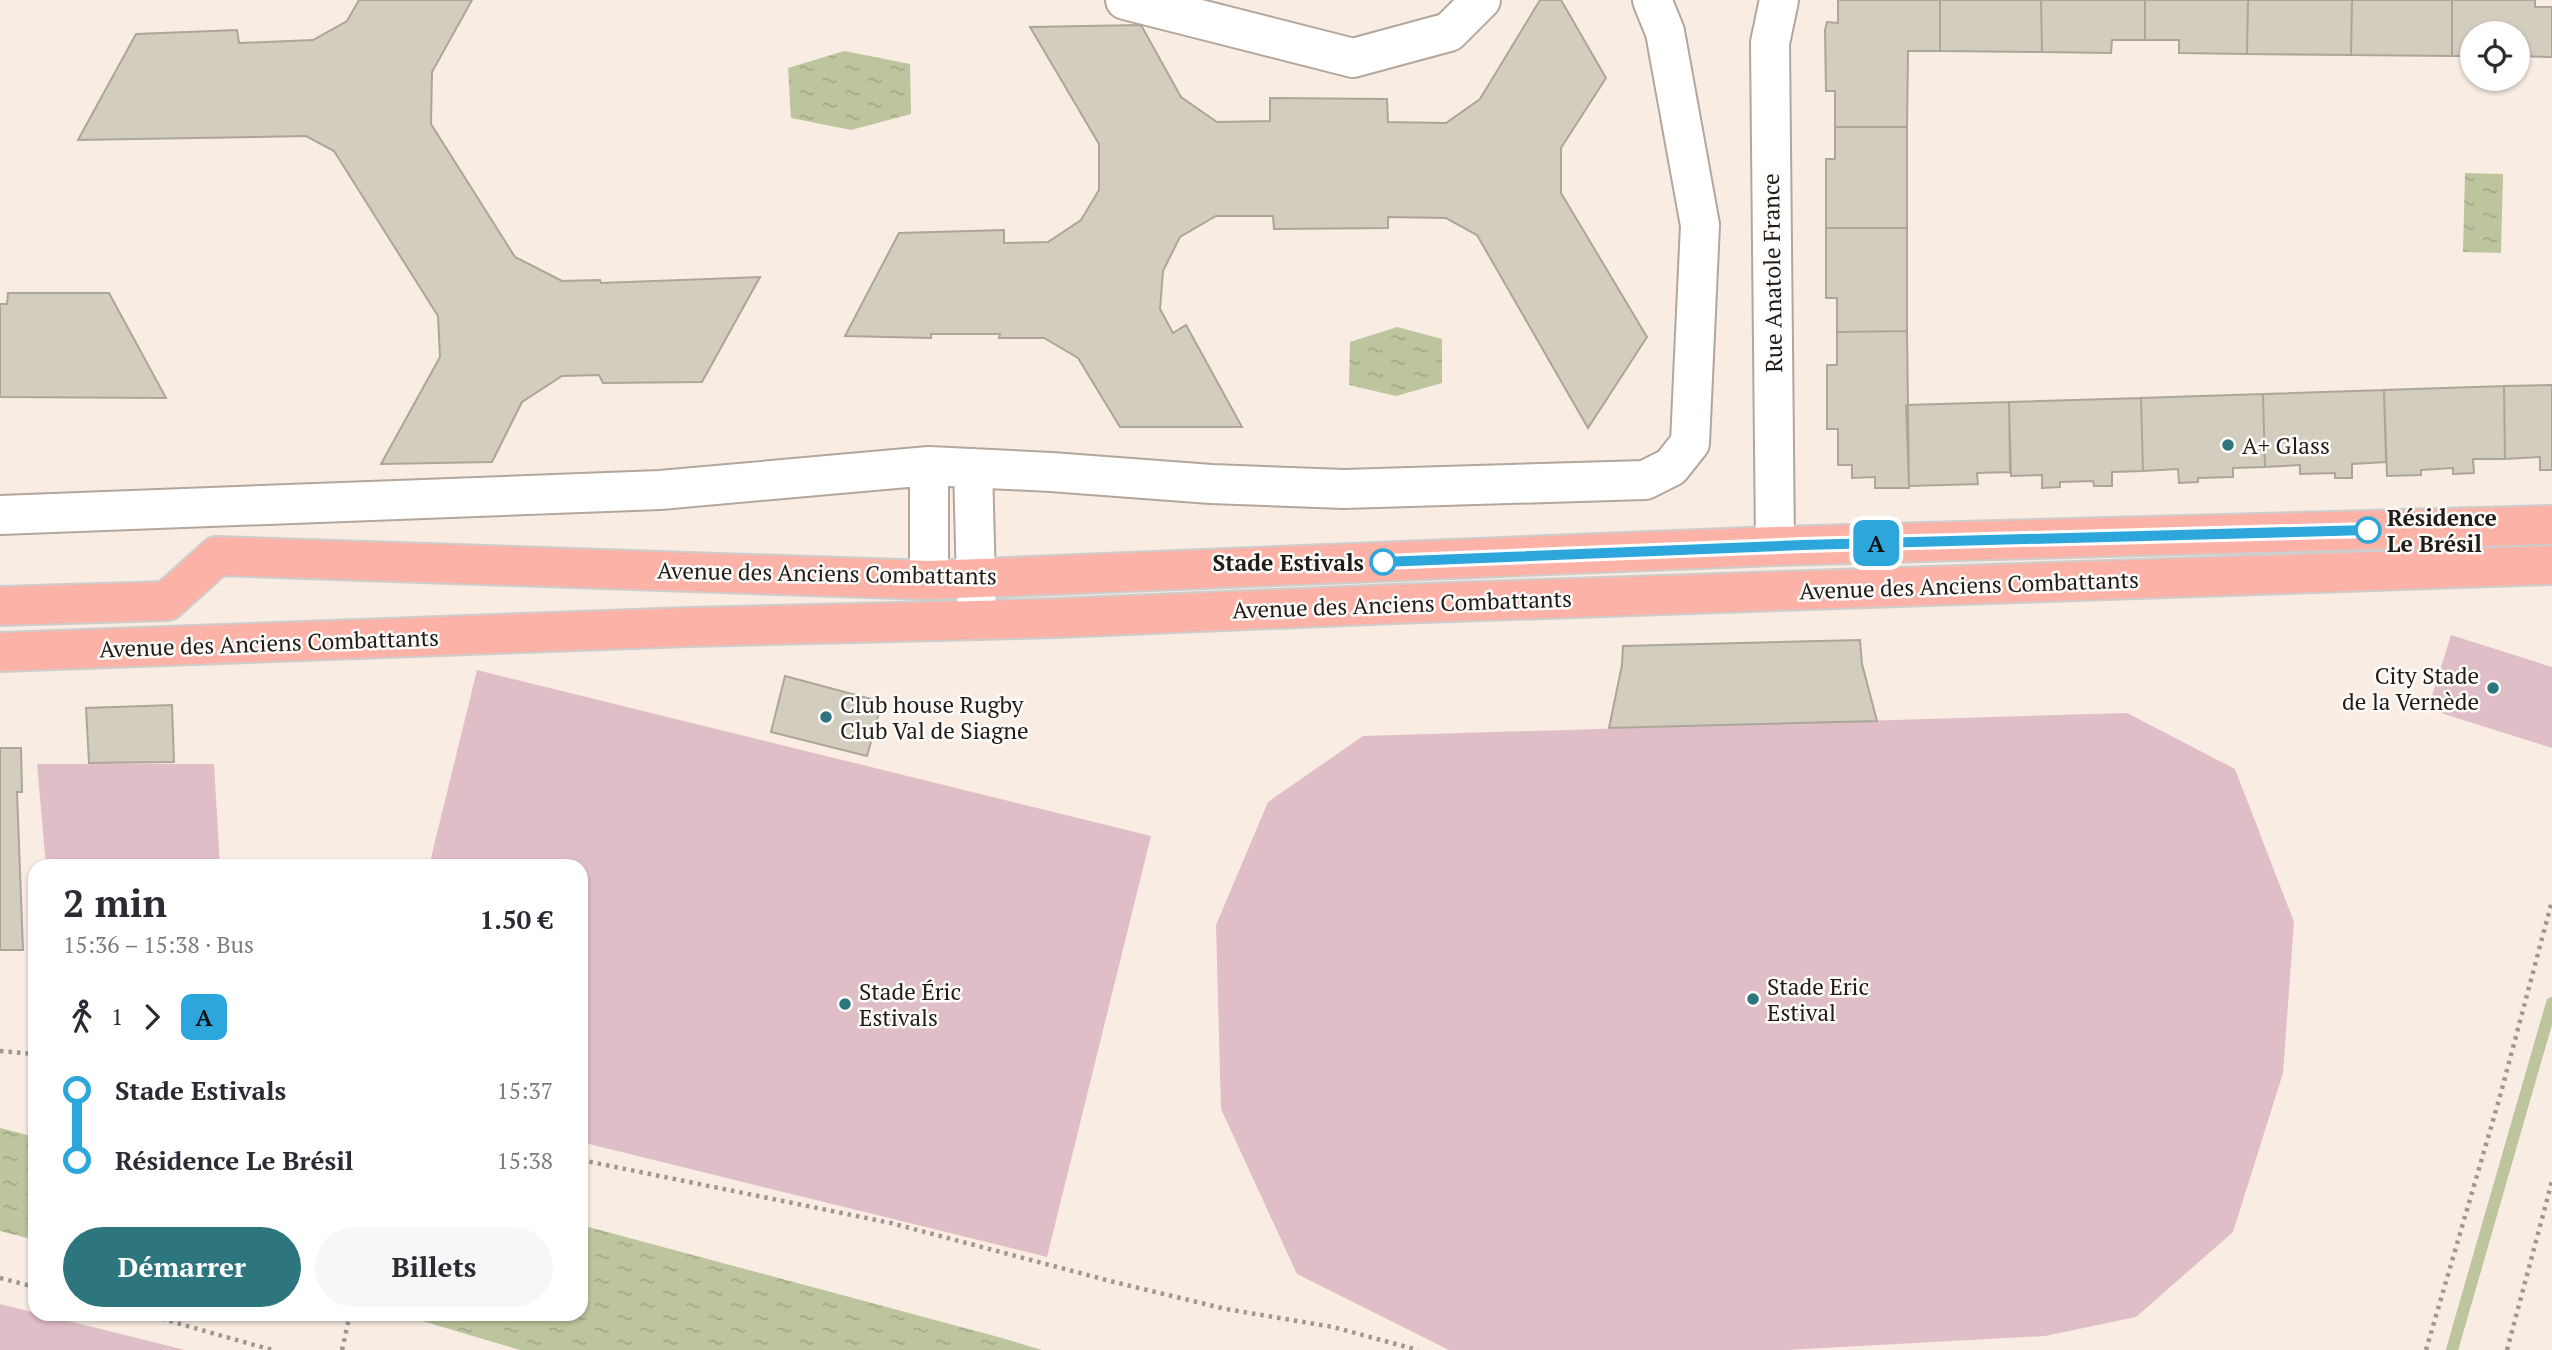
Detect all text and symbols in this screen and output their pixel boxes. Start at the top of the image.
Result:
map controls [2460,21,2530,91]
button: locate [2460,21,2530,91]
street label: Rue Anatole France [1755,173,1789,373]
place label: A+ Glass [2242,430,2330,461]
marker: A+ Glass [2220,437,2236,453]
place label: Résidence Le Brésil [2387,502,2497,559]
marker: Résidence Le Brésil [2355,517,2381,543]
line badge: A [1853,520,1899,566]
text: A [1867,527,1885,559]
place label: Stade Estivals [1212,547,1364,578]
marker: Stade Estivals [1370,549,1396,575]
street label: Avenue des Anciens Combattants [657,555,997,591]
street label: Avenue des Anciens Combattants [1799,564,2139,606]
street label: Avenue des Anciens Combattants [1232,583,1572,625]
street label: Avenue des Anciens Combattants [99,622,439,664]
place label: City Stade de la Vernède [2342,660,2479,717]
marker: City Stade de la Vernède [2485,680,2501,696]
place label: Club house Rugby Club Val de Siagne [840,689,1029,746]
marker: Club house Rugby Club Val de Siagne [818,709,834,725]
text: 2 min [63,878,167,928]
text: 1.50 € [480,902,553,936]
text: 15:36 – 15:38 · Bus [63,929,254,960]
place label: Stade Eric Estival [1767,971,1869,1028]
place label: Stade Éric Estivals [859,976,961,1033]
marker: Stade Eric Estival [1745,991,1761,1007]
marker: Stade Éric Estivals [837,996,853,1012]
icon: walk [63,998,101,1036]
icon: forward [133,998,171,1036]
text: 1 [111,1001,123,1032]
text: A [195,1001,213,1033]
text: Stade Estivals [115,1073,286,1107]
text: 15:37 [496,1075,553,1106]
text: Résidence Le Brésil [115,1143,354,1177]
text: 15:38 [496,1145,553,1176]
button: Démarrer [63,1227,301,1307]
button: Billets [315,1227,553,1307]

